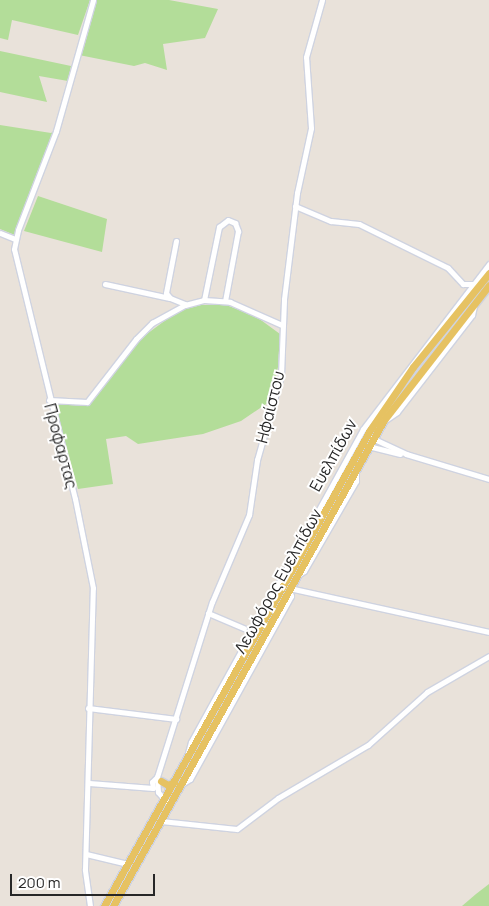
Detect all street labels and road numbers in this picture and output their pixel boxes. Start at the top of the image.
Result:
street label: Ηφαίστου [252,369,288,445]
street label: Προφαρτας [40,401,82,491]
street label: Ευελπίδων [305,415,361,495]
street label: Λεωφόρος Ευελπίδων [230,505,326,657]

